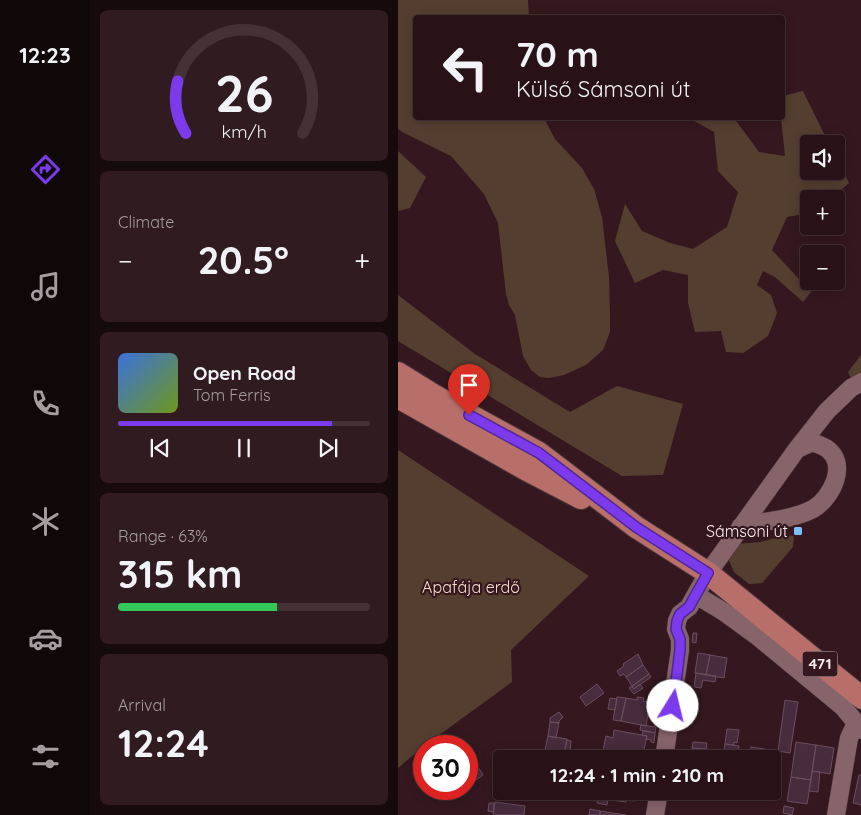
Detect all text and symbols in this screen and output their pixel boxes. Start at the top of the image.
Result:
text: 70 m [516,32,599,76]
icon: left [433,35,498,100]
text: 12:23 [19,41,71,69]
text: 26 [215,60,273,125]
text: Külső Sámsoni út [516,75,691,103]
text: km/h [221,120,267,142]
map controls [800,135,845,290]
button: sound [800,135,845,180]
icon: directions [28,152,63,187]
button: + [800,190,845,235]
text: Climate [118,212,174,232]
text: 20.5° [198,236,289,284]
text: − [118,243,133,278]
text: + [354,243,370,278]
button: − [800,245,845,290]
icon: music [28,269,63,304]
text: Open Road [193,361,296,385]
pin [448,364,490,415]
icon: arrive [455,371,483,399]
text: Tom Ferris [193,385,270,405]
icon: phone [28,386,63,421]
icon: previous [146,434,174,462]
icon: pause [230,434,258,462]
icon: next [314,434,342,462]
icon: climate [28,504,63,539]
place label: Sámsoni út [706,521,788,541]
marker: Sámsoni út [792,525,804,537]
text: Range · 63% [118,526,208,546]
text: 315 km [118,550,242,598]
park label: Apafája erdő [422,577,520,597]
icon: car [28,621,63,656]
road number: 471 [802,652,838,676]
position arrow [646,679,698,731]
text: Arrival [118,695,166,715]
text: 12:24 [118,719,209,767]
speed limit sign: 30 [413,735,478,800]
icon: filters [28,739,63,774]
text: 12:24 · 1 min · 210 m [550,763,724,787]

